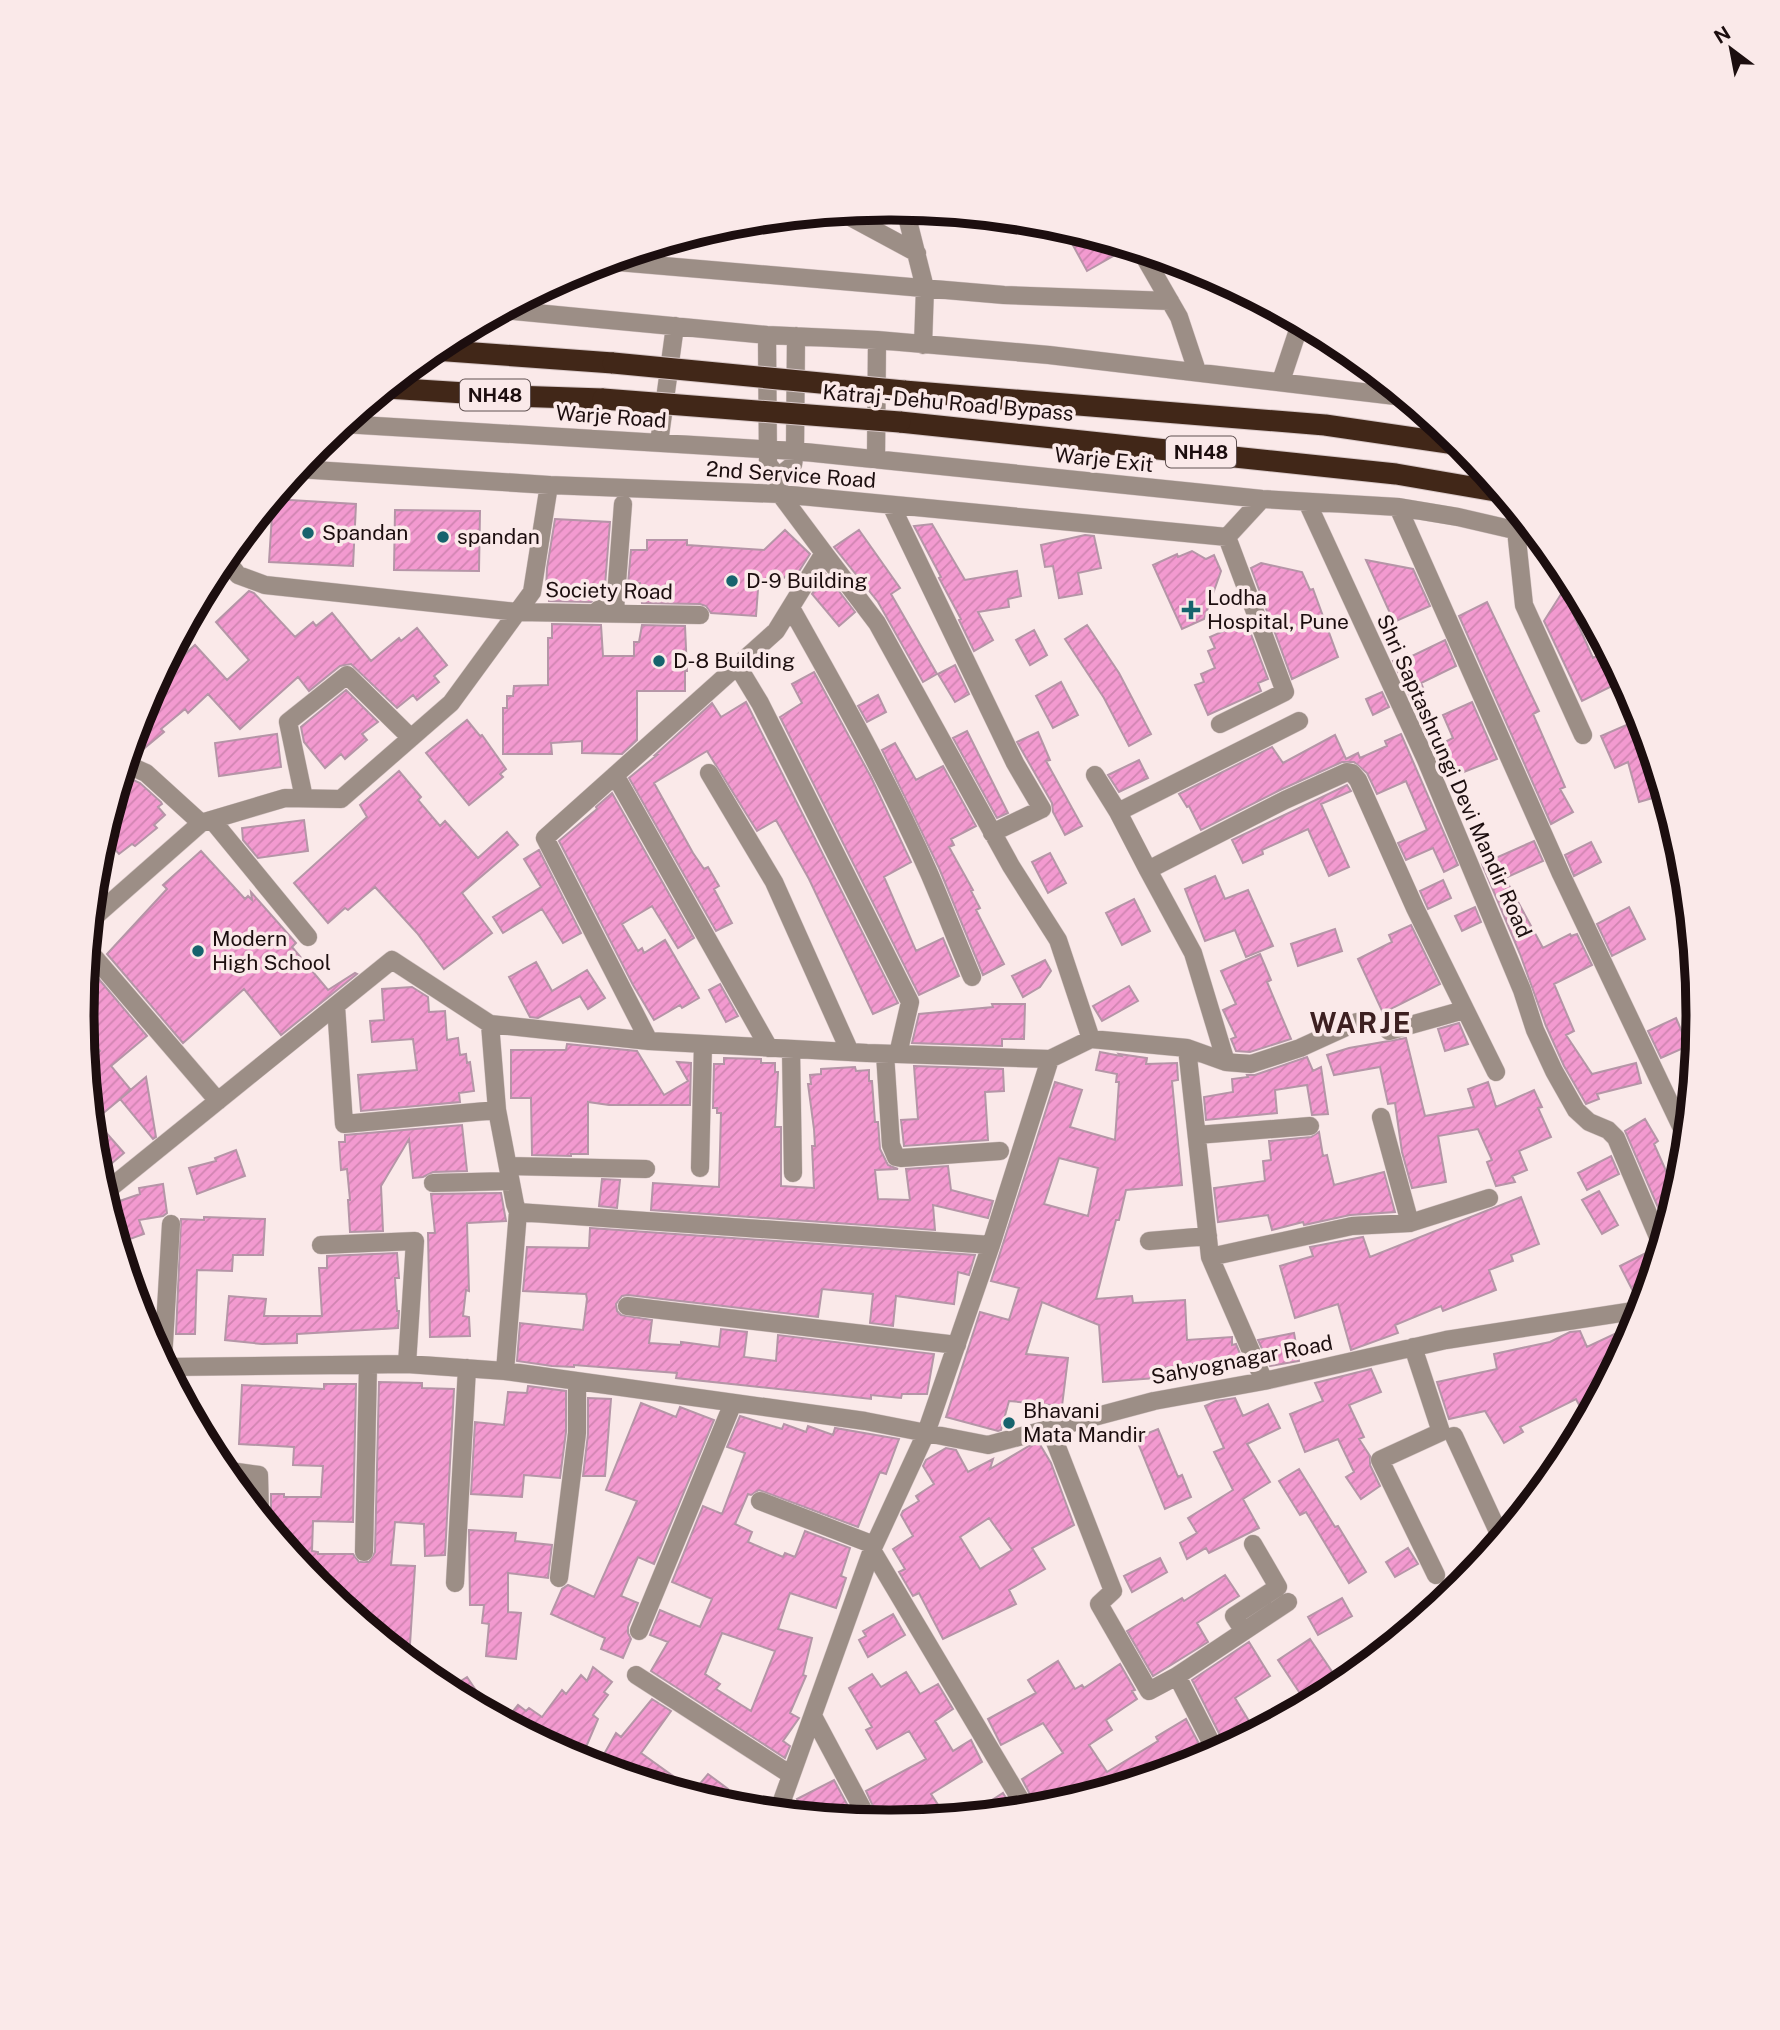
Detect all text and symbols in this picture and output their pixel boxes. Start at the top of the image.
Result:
north arrow [1696,14,1766,84]
text: N [1710,21,1734,48]
street label: Katraj - Dehu Road Bypass [822,379,1075,426]
road number: NH48 [460,380,530,410]
street label: Warje Road [555,400,667,433]
road number: NH48 [1166,436,1236,467]
street label: Warje Exit [1053,442,1155,477]
street label: 2nd Service Road [705,456,877,493]
place label: Spandan [322,520,408,545]
place label: spandan [457,524,540,549]
marker: Spandan [300,525,316,541]
marker: spandan [435,529,451,545]
place label: D-9 Building [746,568,867,593]
marker: D-9 Building [724,573,740,589]
street label: Society Road [545,577,673,604]
place label: Lodha Hospital, Pune [1207,585,1349,634]
marker: Lodha Hospital, Pune [1181,600,1201,620]
street label: Shri Saptashrungi Devi Mandir Road [1372,610,1537,941]
place label: D-8 Building [673,648,795,673]
marker: D-8 Building [651,653,667,669]
place label: Modern High School [212,926,331,975]
marker: Modern High School [190,943,206,959]
district label: WARJE [1309,1006,1413,1039]
street label: Sahyognagar Road [1149,1330,1335,1389]
place label: Bhavani Mata Mandir [1023,1398,1146,1447]
marker: Bhavani Mata Mandir [1001,1415,1017,1431]

